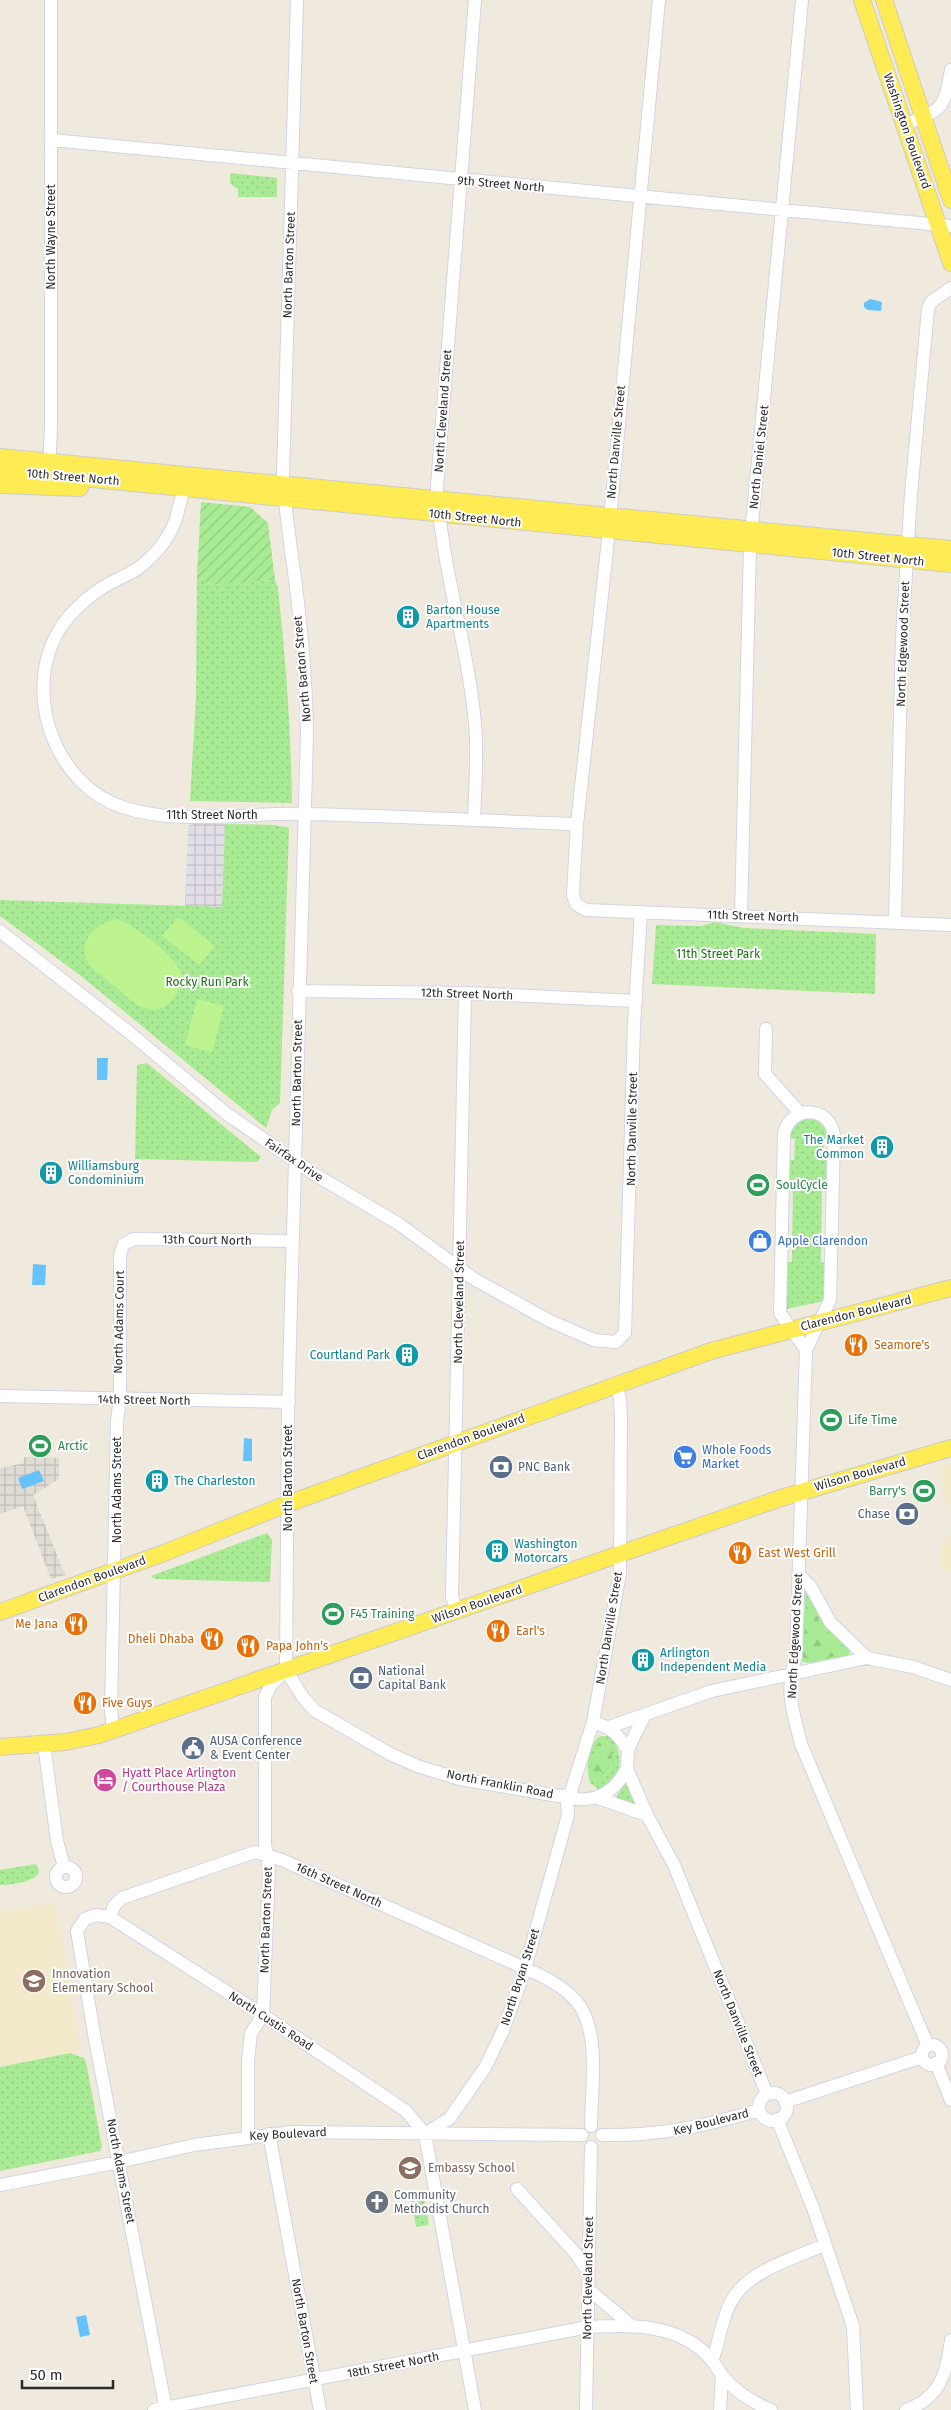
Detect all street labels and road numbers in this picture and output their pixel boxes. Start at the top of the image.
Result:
street label: Washington Boulevard [881,71,933,191]
street label: 9th Street North [457,173,545,195]
street label: North Wayne Street [44,184,58,290]
street label: North Barton Street [280,211,298,319]
street label: North Cleveland Street [432,348,454,473]
street label: North Danville Street [604,384,628,499]
street label: North Daniel Street [747,404,772,510]
street label: 10th Street North [26,466,120,488]
street label: 10th Street North [428,506,522,530]
street label: 10th Street North [831,545,925,569]
street label: North Edgewood Street [894,580,912,707]
street label: North Barton Street [290,615,314,723]
street label: 11th Street North [166,808,258,822]
street label: 11th Street North [707,907,799,925]
street label: 12th Street North [420,985,514,1003]
street label: North Barton Street [289,1019,305,1126]
street label: North Danville Street [624,1071,640,1186]
street label: Fairfax Drive [262,1135,326,1185]
street label: 13th Court North [162,1232,252,1248]
street label: North Cleveland Street [451,1240,467,1364]
street label: North Adams Court [111,1269,127,1374]
street label: Clarendon Boulevard [799,1292,913,1334]
street label: 14th Street North [97,1392,191,1408]
street label: Clarendon Boulevard [415,1411,527,1463]
street label: North Barton Street [281,1424,295,1531]
street label: North Adams Street [110,1436,124,1543]
street label: Wilson Boulevard [813,1454,907,1494]
street label: Clarendon Boulevard [36,1553,148,1605]
street label: North Danville Street [593,1570,625,1685]
street label: North Edgewood Street [785,1572,805,1699]
street label: Wilson Boulevard [430,1582,524,1626]
street label: North Franklin Road [445,1767,555,1801]
street label: 16th Street North [294,1860,384,1910]
street label: North Barton Street [257,1866,275,1974]
street label: North Bryan Street [498,1926,543,2027]
street label: North Danville Street [710,1968,766,2079]
street label: North Custis Road [226,1989,316,2053]
street label: Key Boulevard [672,2106,750,2138]
street label: North Adams Street [104,2117,138,2225]
street label: Key Boulevard [249,2125,327,2143]
street label: North Cleveland Street [580,2216,596,2340]
street label: North Barton Street [289,2277,321,2385]
street label: 18th Street North [346,2349,440,2381]

